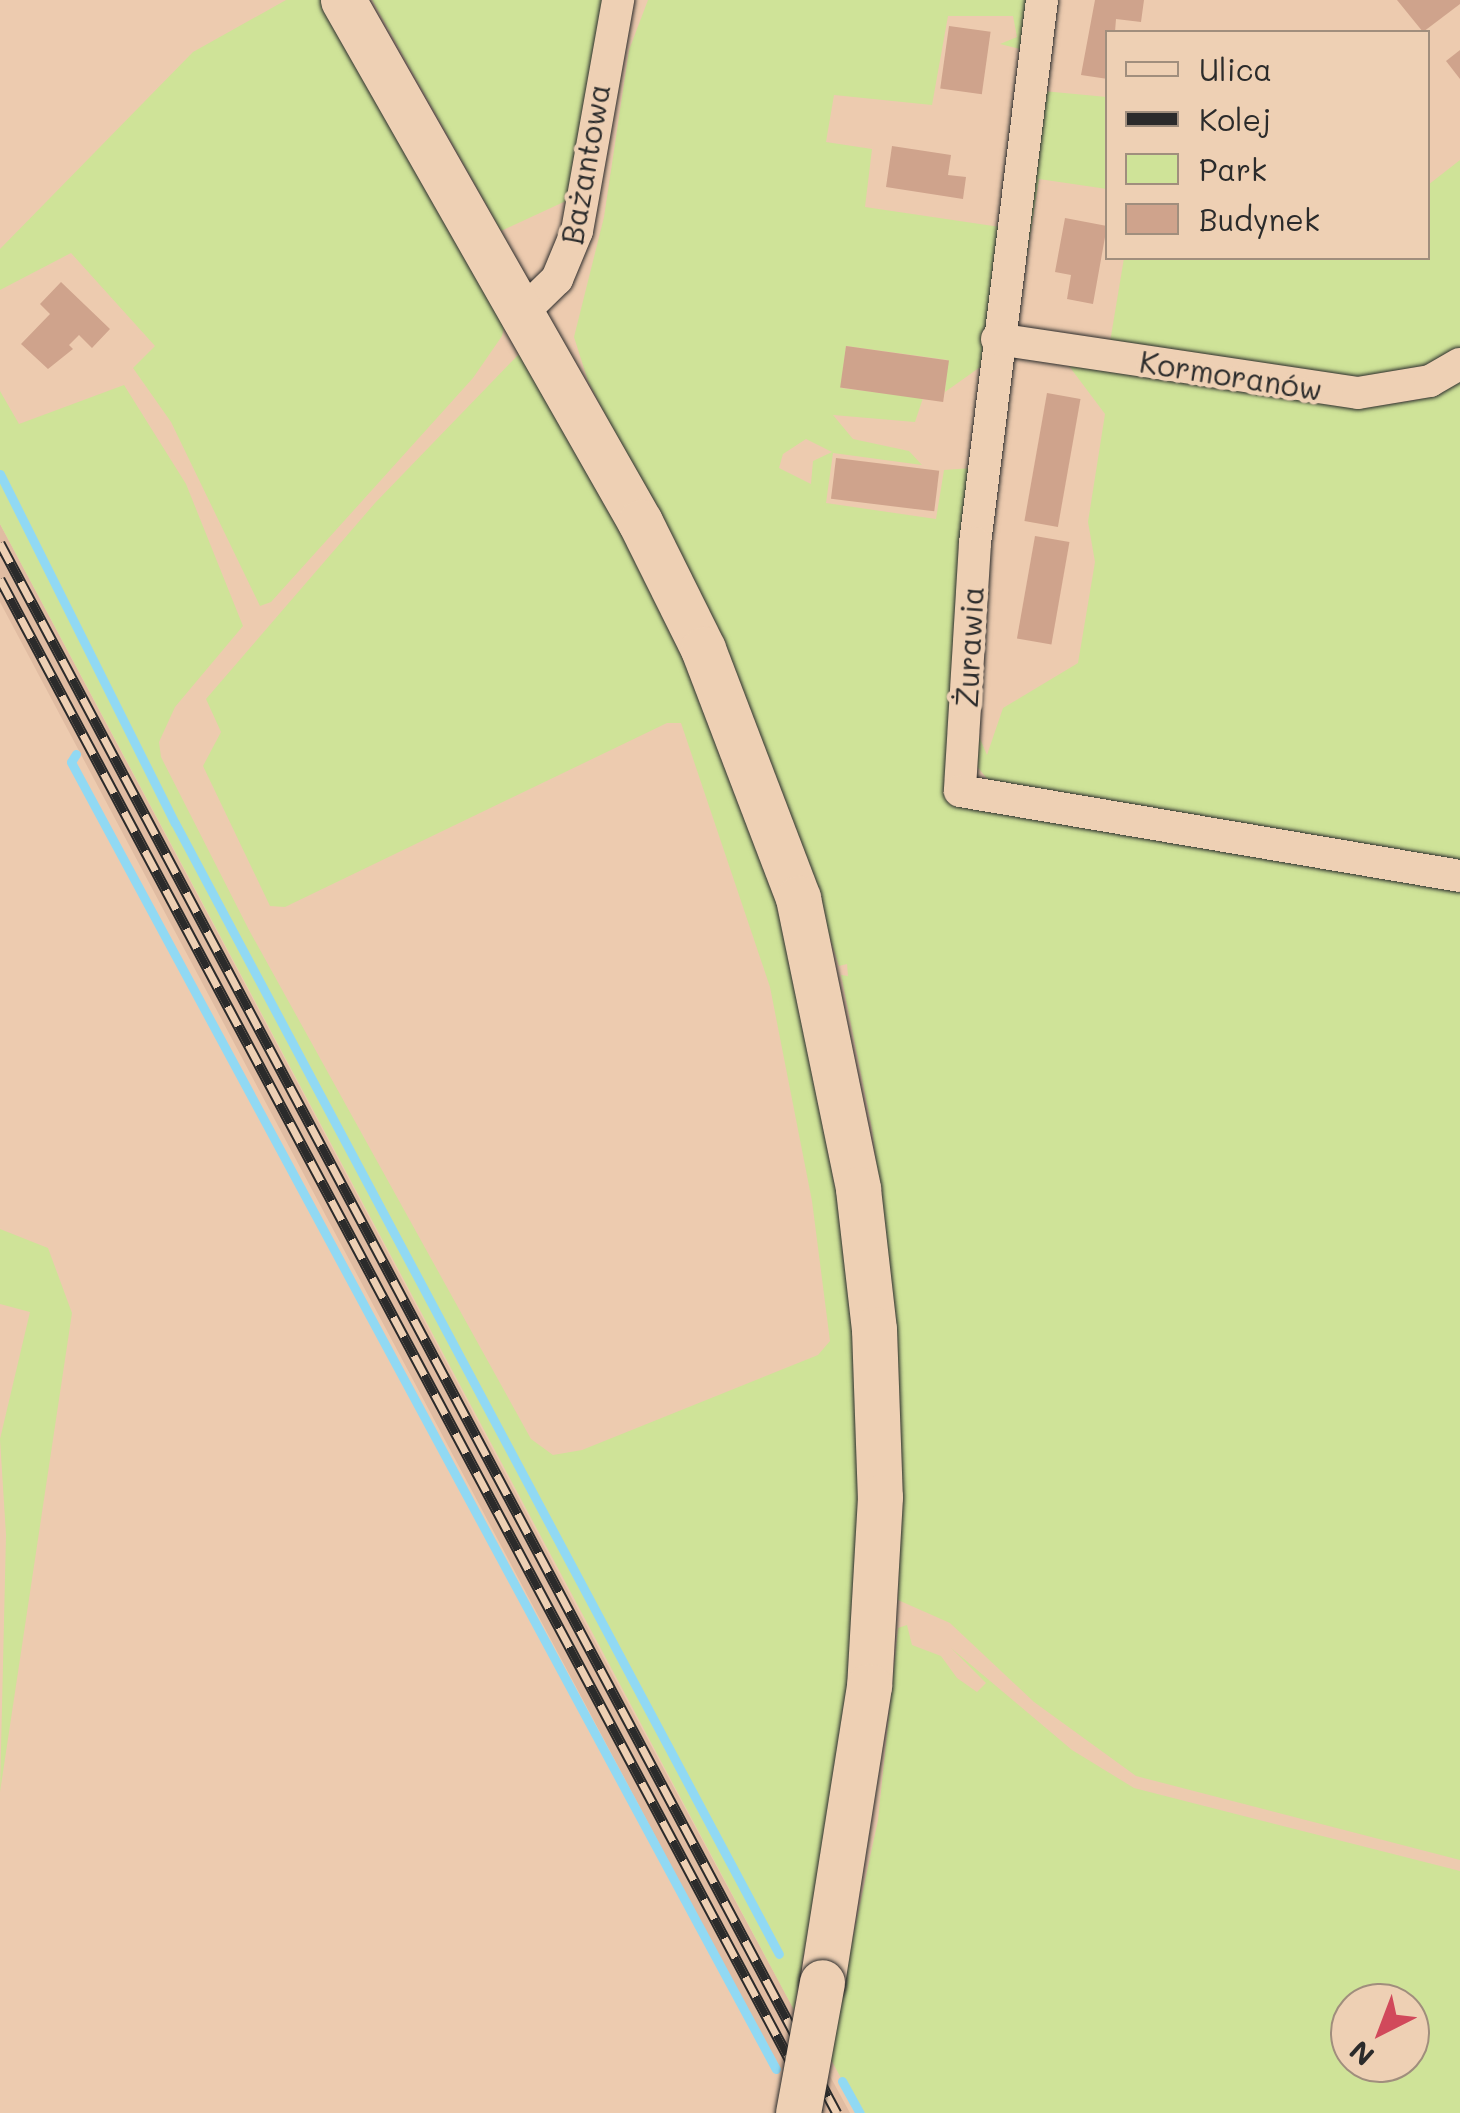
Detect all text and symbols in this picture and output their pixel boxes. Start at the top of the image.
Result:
legend [1105,30,1430,260]
text: Ulica [1199,49,1272,89]
street label: Bażantowa [553,81,617,247]
text: Kolej [1199,99,1271,139]
text: Park [1199,149,1267,189]
text: Budynek [1199,199,1320,239]
street label: Kormoranów [1137,343,1325,407]
street label: Żurawia [948,585,990,709]
north arrow [1330,1983,1430,2083]
text: N [1341,2033,1381,2074]

